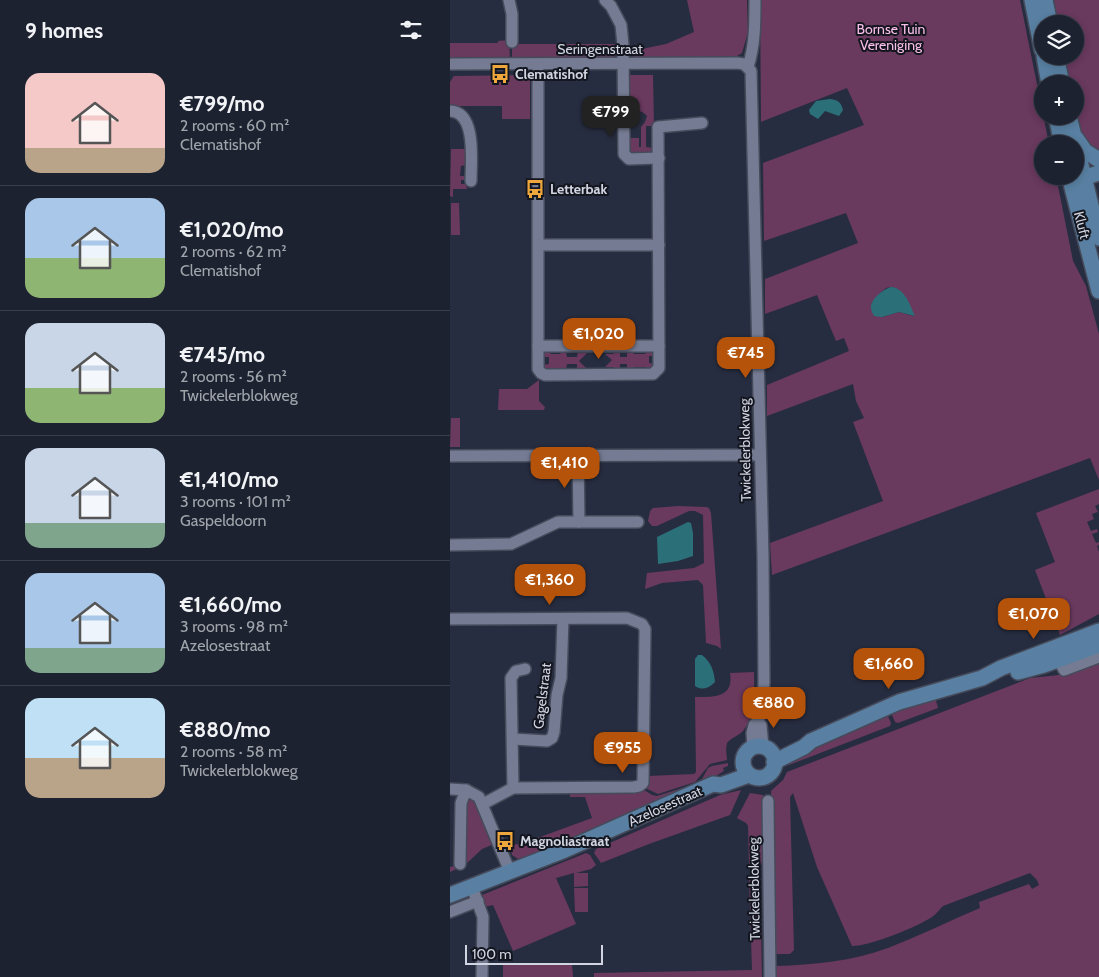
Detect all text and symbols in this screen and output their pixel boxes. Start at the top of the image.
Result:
map controls [1034,15,1084,185]
button: layers [1034,15,1084,65]
icon: filters [397,16,425,44]
text: 9 homes [25,18,103,43]
park label: Bornse Tuin Vereniging [857,20,926,54]
street label: Seringenstraat [557,40,643,58]
bus stop icon: Clematishof [489,63,511,85]
place label: Clematishof [515,65,588,83]
button: + [1034,75,1084,125]
text: €799/mo [180,91,264,116]
icon: home [65,93,125,153]
pin: €799 [581,96,641,138]
text: €799 [593,102,629,121]
text: 2 rooms · 60 m² [180,116,289,135]
text: Clematishof [180,135,261,154]
button: − [1034,135,1084,185]
bus stop icon: Letterbak [524,178,546,200]
place label: Letterbak [550,180,608,198]
street label: Kluft [1070,209,1094,241]
text: €1,020/mo [180,217,284,242]
icon: home [65,218,125,278]
text: 2 rooms · 62 m² [180,242,287,261]
text: Clematishof [180,261,261,280]
pin: €1,020 [558,318,640,360]
text: €1,020 [574,324,624,343]
pin: €745 [716,336,776,379]
text: €745/mo [180,342,265,367]
icon: home [65,343,125,403]
text: €745 [728,343,764,362]
text: 2 rooms · 56 m² [180,367,287,386]
text: Twickelerblokweg [180,386,298,405]
street label: Twickelerblokweg [735,397,755,502]
pin: €1,410 [524,446,606,489]
text: €1,410 [542,453,588,472]
text: €1,410/mo [180,467,278,492]
icon: home [65,468,125,528]
text: 3 rooms · 101 m² [180,492,291,511]
text: Gaspeldoorn [180,511,266,530]
pin: €1,360 [509,564,591,606]
text: €1,360 [526,570,574,589]
text: €1,660/mo [180,592,281,617]
icon: home [65,593,125,653]
pin: €1,070 [993,598,1075,640]
text: €1,070 [1009,604,1059,623]
text: 3 rooms · 98 m² [180,617,288,636]
text: Azelosestraat [180,636,270,655]
pin: €1,660 [848,648,930,690]
text: €1,660 [864,654,914,673]
street label: Gagelstraat [529,662,555,730]
pin: €880 [744,686,804,729]
text: €880 [754,693,794,712]
text: €880/mo [180,717,271,742]
icon: home [65,718,125,778]
pin: €955 [593,732,653,774]
text: €955 [605,738,641,757]
text: 2 rooms · 58 m² [180,742,287,761]
text: Twickelerblokweg [180,761,298,780]
street label: Azelosestraat [625,782,705,830]
bus stop icon: Magnoliastraat [494,830,516,852]
place label: Magnoliastraat [520,832,609,850]
street label: Twickelerblokweg [744,836,764,941]
scale bar [465,942,602,965]
text: 100 m [472,945,512,963]

